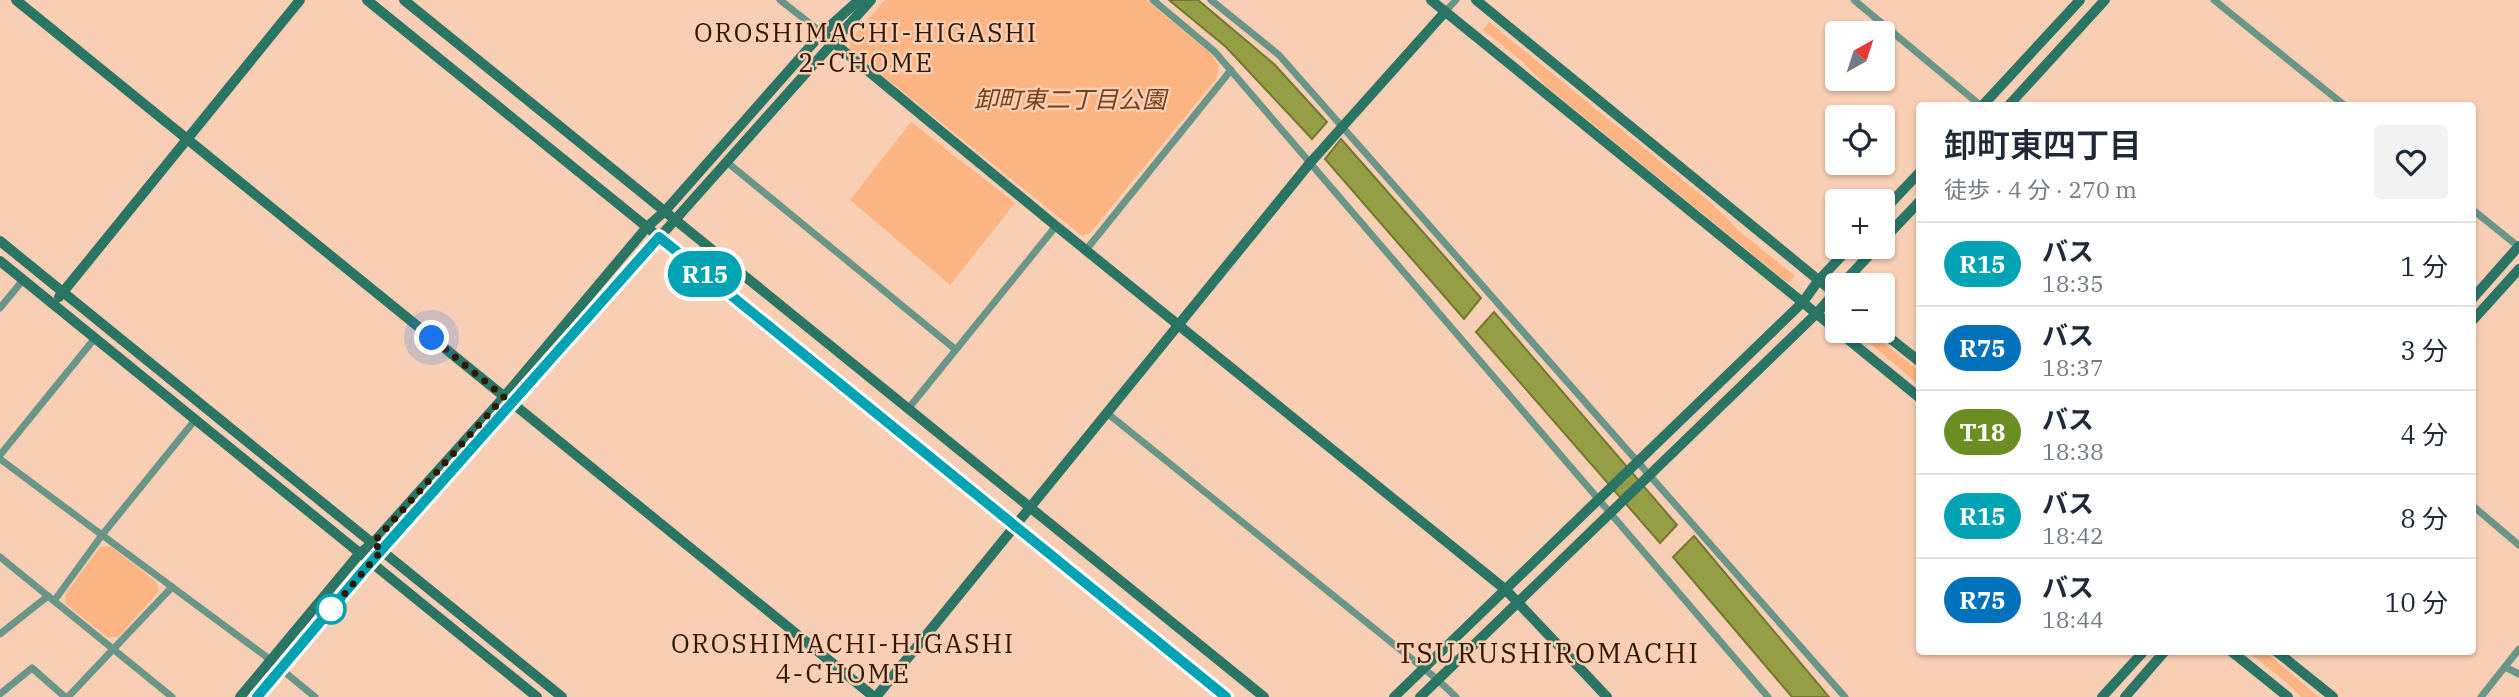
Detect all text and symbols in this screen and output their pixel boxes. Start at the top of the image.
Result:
district label: OROSHIMACHI-HIGASHI 2-CHOME [694,15,1038,79]
north arrow [1825,21,1895,91]
map controls [1825,21,1895,343]
park label: 卸町東二丁目公園 [974,83,1169,115]
button: locate [1825,105,1895,175]
text: 卸町東四丁目 [1944,123,2142,166]
button: heart [2374,125,2448,199]
text: 徒歩 · 4 分 · 270 m [1944,174,2137,204]
button: + [1825,189,1895,259]
text: バス [2042,234,2094,268]
text: R15 [1959,248,2006,280]
text: 1 分 [2400,249,2448,283]
line badge: R15 [665,251,745,297]
text: R15 [682,258,728,290]
text: 18:35 [2042,268,2104,298]
button: − [1825,273,1895,343]
text: バス [2042,318,2094,352]
your location [414,320,449,355]
text: R75 [1959,332,2006,364]
text: 3 分 [2400,333,2448,367]
text: 18:37 [2042,352,2104,382]
text: バス [2042,402,2094,436]
text: T18 [1960,416,2005,448]
text: 4 分 [2400,417,2448,451]
text: 18:38 [2042,436,2104,466]
text: バス [2042,486,2094,520]
text: R15 [1959,500,2006,532]
text: 8 分 [2400,501,2448,535]
text: 18:42 [2042,520,2104,550]
text: バス [2042,570,2094,604]
text: R75 [1959,584,2006,616]
text: 10 分 [2385,585,2448,619]
unlabelled marker [316,594,346,624]
text: 18:44 [2042,604,2104,634]
district label: OROSHIMACHI-HIGASHI 4-CHOME [671,626,1015,690]
district label: TSURUSHIROMACHI [1396,634,1700,671]

